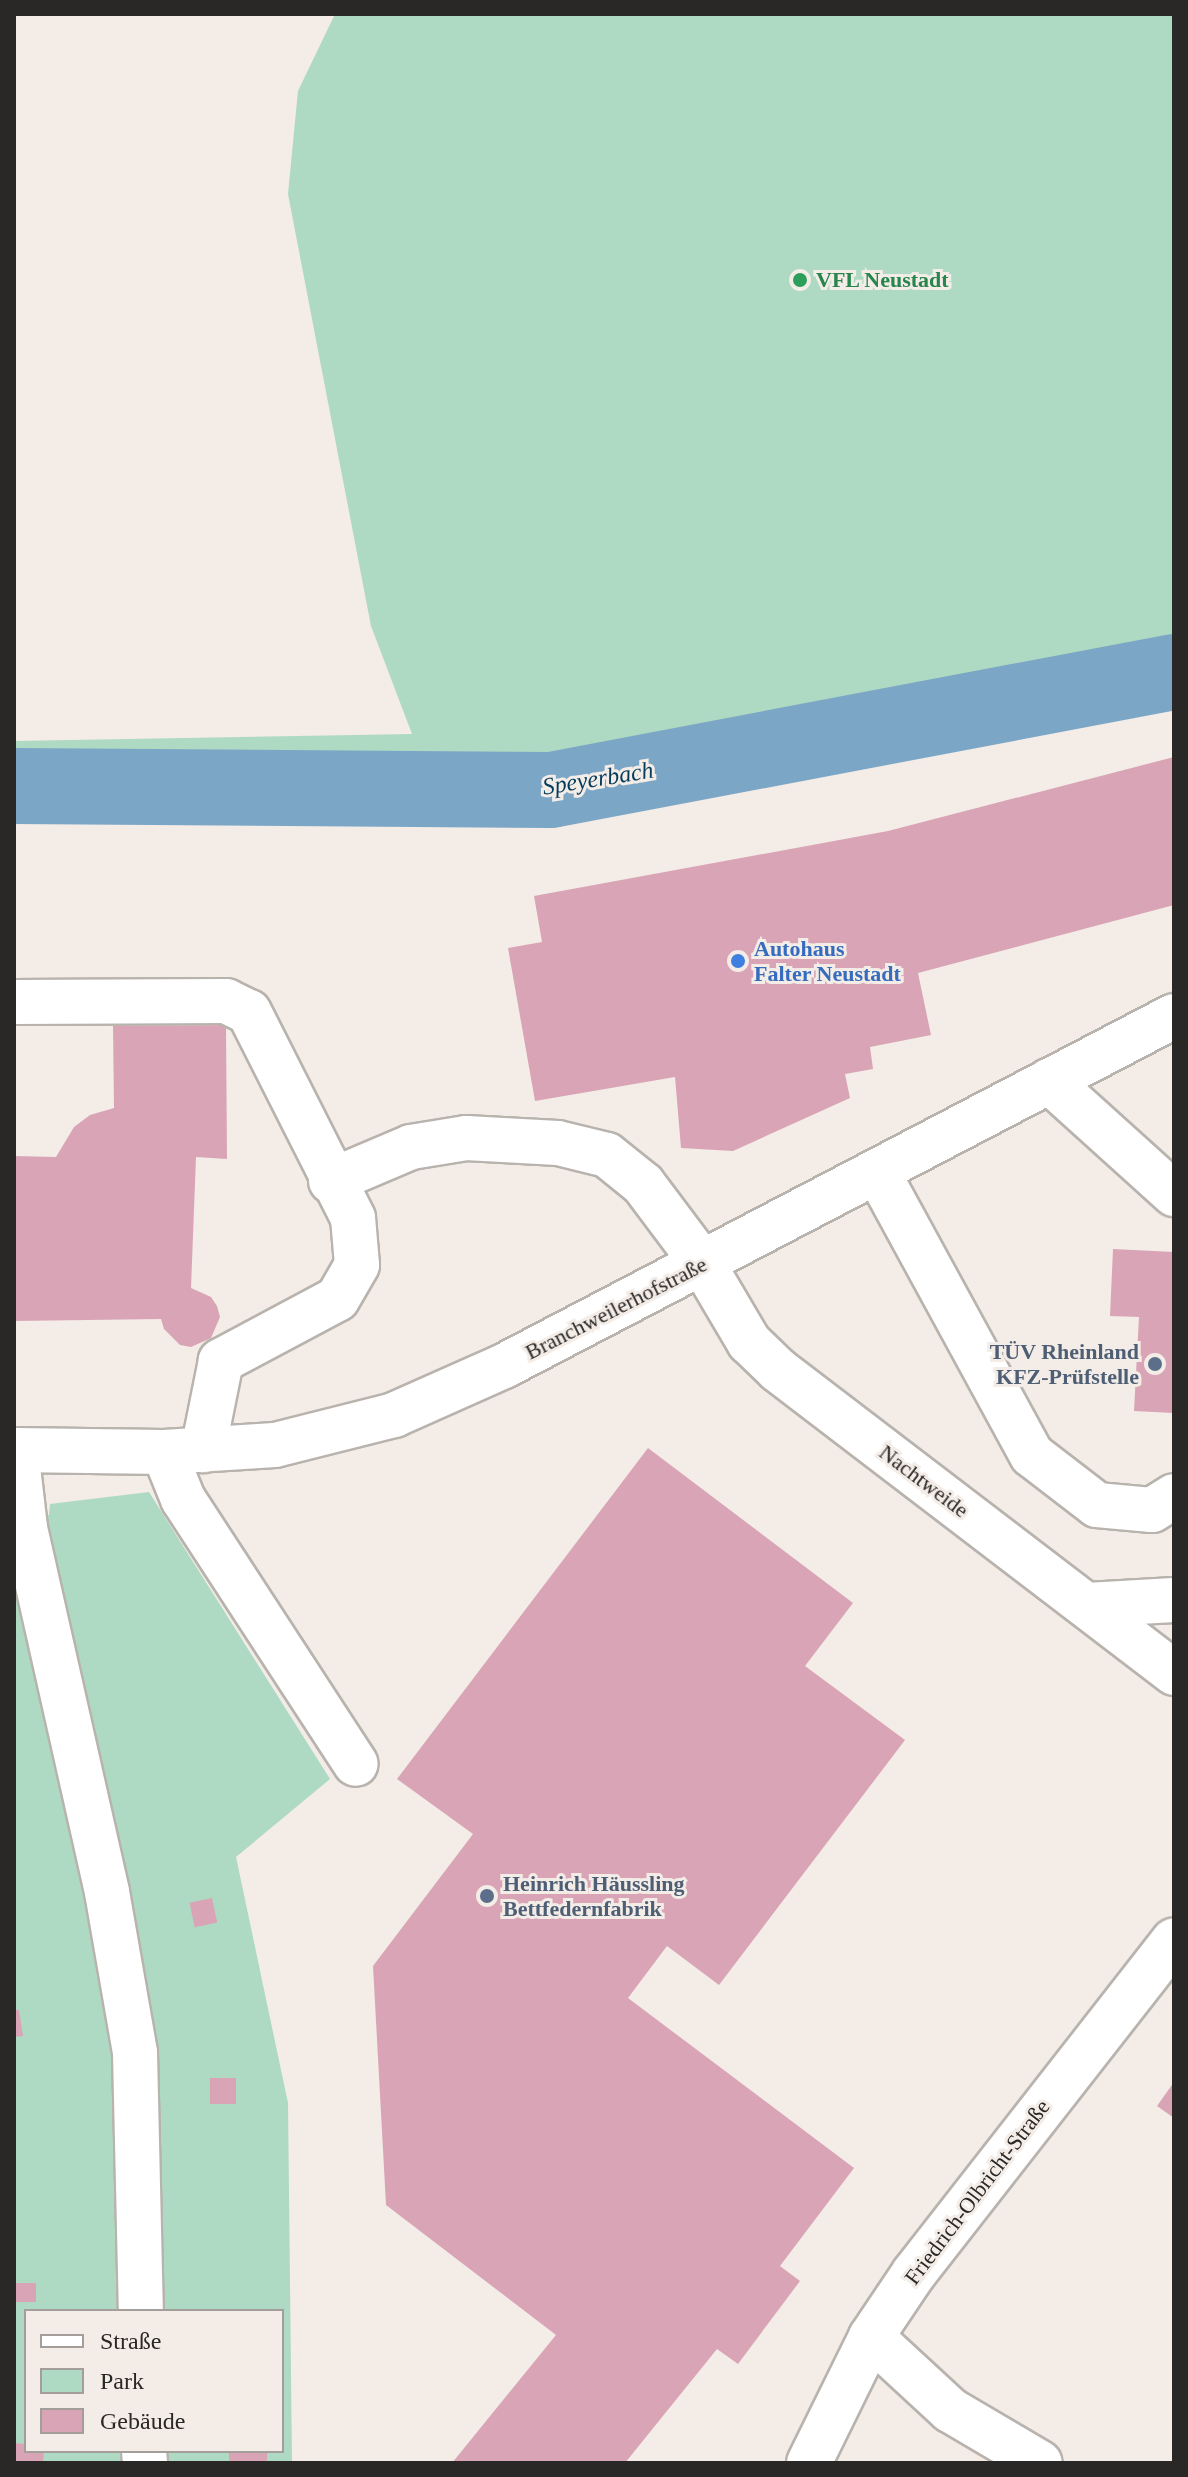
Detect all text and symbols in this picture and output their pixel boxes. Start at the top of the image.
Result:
place label: VFL Neustadt [816,267,950,293]
marker: VFL Neustadt [791,271,809,289]
water label: Speyerbach [540,756,656,802]
place label: Autohaus Falter Neustadt [754,935,901,986]
marker: Autohaus Falter Neustadt [729,952,747,970]
street label: Branchweilerhofstraße [521,1251,711,1365]
place label: TÜV Rheinland KFZ-Prüfstelle [989,1338,1139,1390]
marker: TÜV Rheinland KFZ-Prüfstelle [1146,1355,1164,1373]
street label: Nachtweide [874,1439,974,1523]
place label: Heinrich Häussling Bettfedernfabrik [503,1870,685,1922]
marker: Heinrich Häussling Bettfedernfabrik [478,1887,496,1905]
street label: Friedrich-Olbricht-Straße [899,2094,1055,2290]
legend [24,2309,284,2453]
text: Straße [100,2328,161,2354]
text: Park [100,2368,144,2394]
text: Gebäude [100,2408,185,2434]

